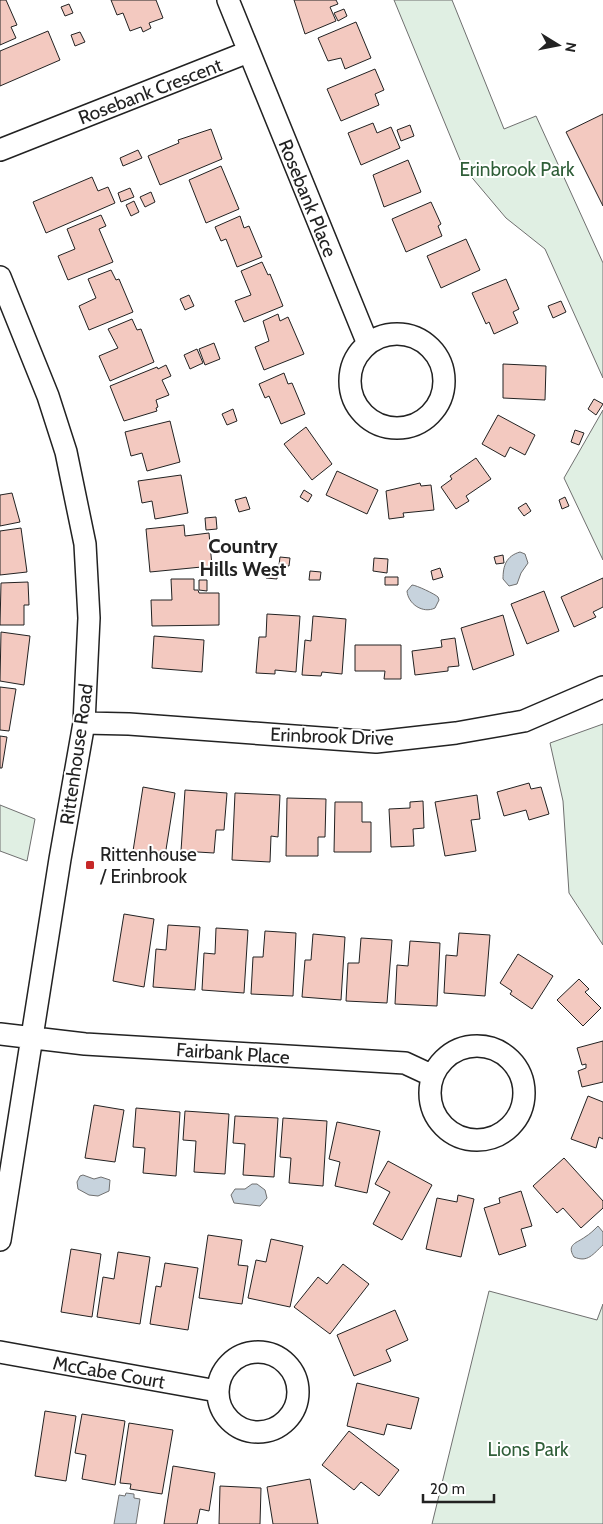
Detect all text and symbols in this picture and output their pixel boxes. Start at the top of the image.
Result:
north arrow [533,20,583,70]
text: N [561,41,581,54]
street label: Rosebank Crescent [75,53,226,129]
street label: Rosebank Place [273,136,342,261]
park label: Erinbrook Park [459,158,575,181]
district label: Country Hills West [200,534,287,581]
street label: Rittenhouse Road [55,682,98,826]
street label: Erinbrook Drive [270,723,394,750]
place label: Rittenhouse / Erinbrook [99,843,197,888]
marker: Rittenhouse / Erinbrook [84,859,96,871]
street label: Fairbank Place [175,1038,291,1069]
street label: McCabe Court [51,1351,167,1394]
park label: Lions Park [488,1438,569,1461]
scale bar [423,1472,494,1504]
text: 20 m [430,1480,465,1498]

